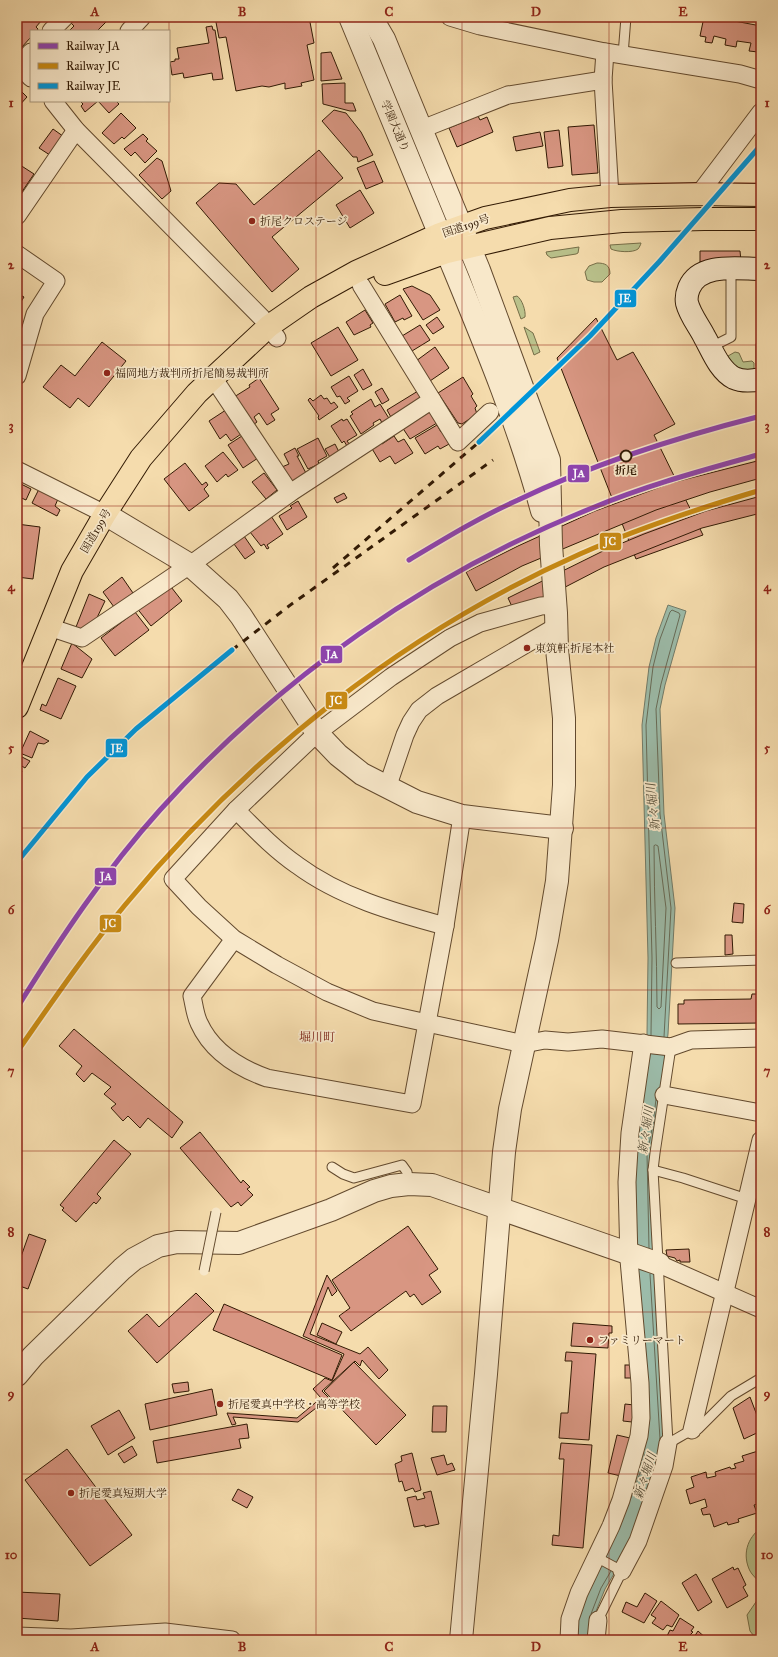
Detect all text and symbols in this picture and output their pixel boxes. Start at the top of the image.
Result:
text: A [90,4,100,20]
text: B [238,4,247,20]
text: C [385,4,394,20]
text: D [531,4,541,20]
text: E [678,4,688,20]
legend [30,30,170,102]
text: Railway JA [66,39,120,54]
text: Railway JC [66,59,120,74]
text: Railway JE [66,79,121,94]
text: 1 [8,95,14,111]
text: 1 [764,95,770,111]
street label: 学園大通り [378,98,412,154]
street label: 国道199号 [441,212,491,240]
place label: 折尾クロステージ [260,215,348,228]
marker: 折尾クロステージ [247,216,257,226]
text: 2 [8,257,15,273]
text: 2 [764,257,771,273]
line badge: JE [614,289,637,308]
text: JE [617,292,631,306]
place label: 福岡地方裁判所折尾簡易裁判所 [115,367,269,380]
marker: 福岡地方裁判所折尾簡易裁判所 [102,368,112,378]
text: 3 [8,418,14,434]
text: 3 [764,418,770,434]
marker: 折尾 [619,449,633,463]
line badge: JA [567,464,590,483]
place label: 折尾 [615,464,637,477]
text: JA [571,467,585,481]
street label: 国道199号 [78,506,114,556]
line badge: JC [599,532,622,551]
text: JC [602,535,616,549]
text: 4 [7,579,15,595]
text: 4 [763,579,771,595]
place label: 東筑軒 折尾本社 [535,642,614,655]
marker: 東筑軒 折尾本社 [522,643,532,653]
line badge: JA [320,645,343,664]
text: JA [324,648,338,662]
line badge: JC [325,691,348,710]
text: JC [328,694,342,708]
line badge: JE [105,738,128,758]
text: 5 [8,740,15,756]
text: 5 [764,740,771,756]
text: JE [109,742,123,756]
water label: 新々堀川 [643,780,662,832]
line badge: JA [94,867,117,886]
text: JA [98,870,112,884]
text: 6 [8,902,16,918]
text: 6 [764,902,772,918]
line badge: JC [99,914,122,933]
text: JC [102,917,116,931]
district label: 堀川町 [299,1030,335,1044]
text: 7 [8,1063,15,1079]
text: 7 [764,1063,771,1079]
water label: 新々堀川 [636,1103,657,1155]
text: 8 [8,1224,15,1240]
text: 8 [764,1224,771,1240]
place label: ファミリーマート [598,1334,686,1347]
marker: ファミリーマート [585,1335,595,1345]
text: 9 [8,1386,15,1402]
text: 9 [764,1386,771,1402]
place label: 折尾愛真中学校・高等学校 [228,1398,360,1411]
marker: 折尾愛真中学校・高等学校 [215,1399,225,1409]
water label: 新々堀川 [631,1449,660,1501]
place label: 折尾愛真短期大学 [79,1487,167,1500]
marker: 折尾愛真短期大学 [66,1488,76,1498]
text: 10 [5,1547,18,1563]
text: 10 [761,1547,774,1563]
text: A [90,1639,100,1655]
text: B [238,1639,247,1655]
text: C [385,1639,394,1655]
text: D [531,1639,541,1655]
text: E [678,1639,688,1655]

